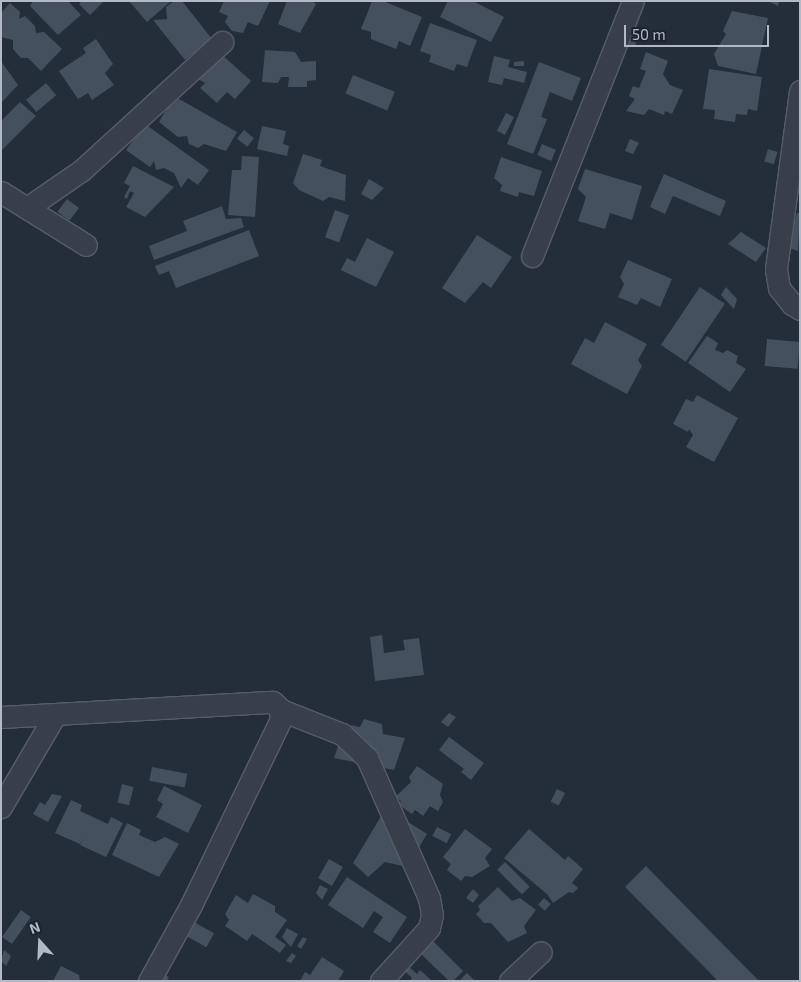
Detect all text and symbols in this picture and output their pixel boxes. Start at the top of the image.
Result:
scale bar [626,15,771,47]
text: 50 m [632,25,666,43]
north arrow [15,917,65,967]
text: N [27,918,42,937]

